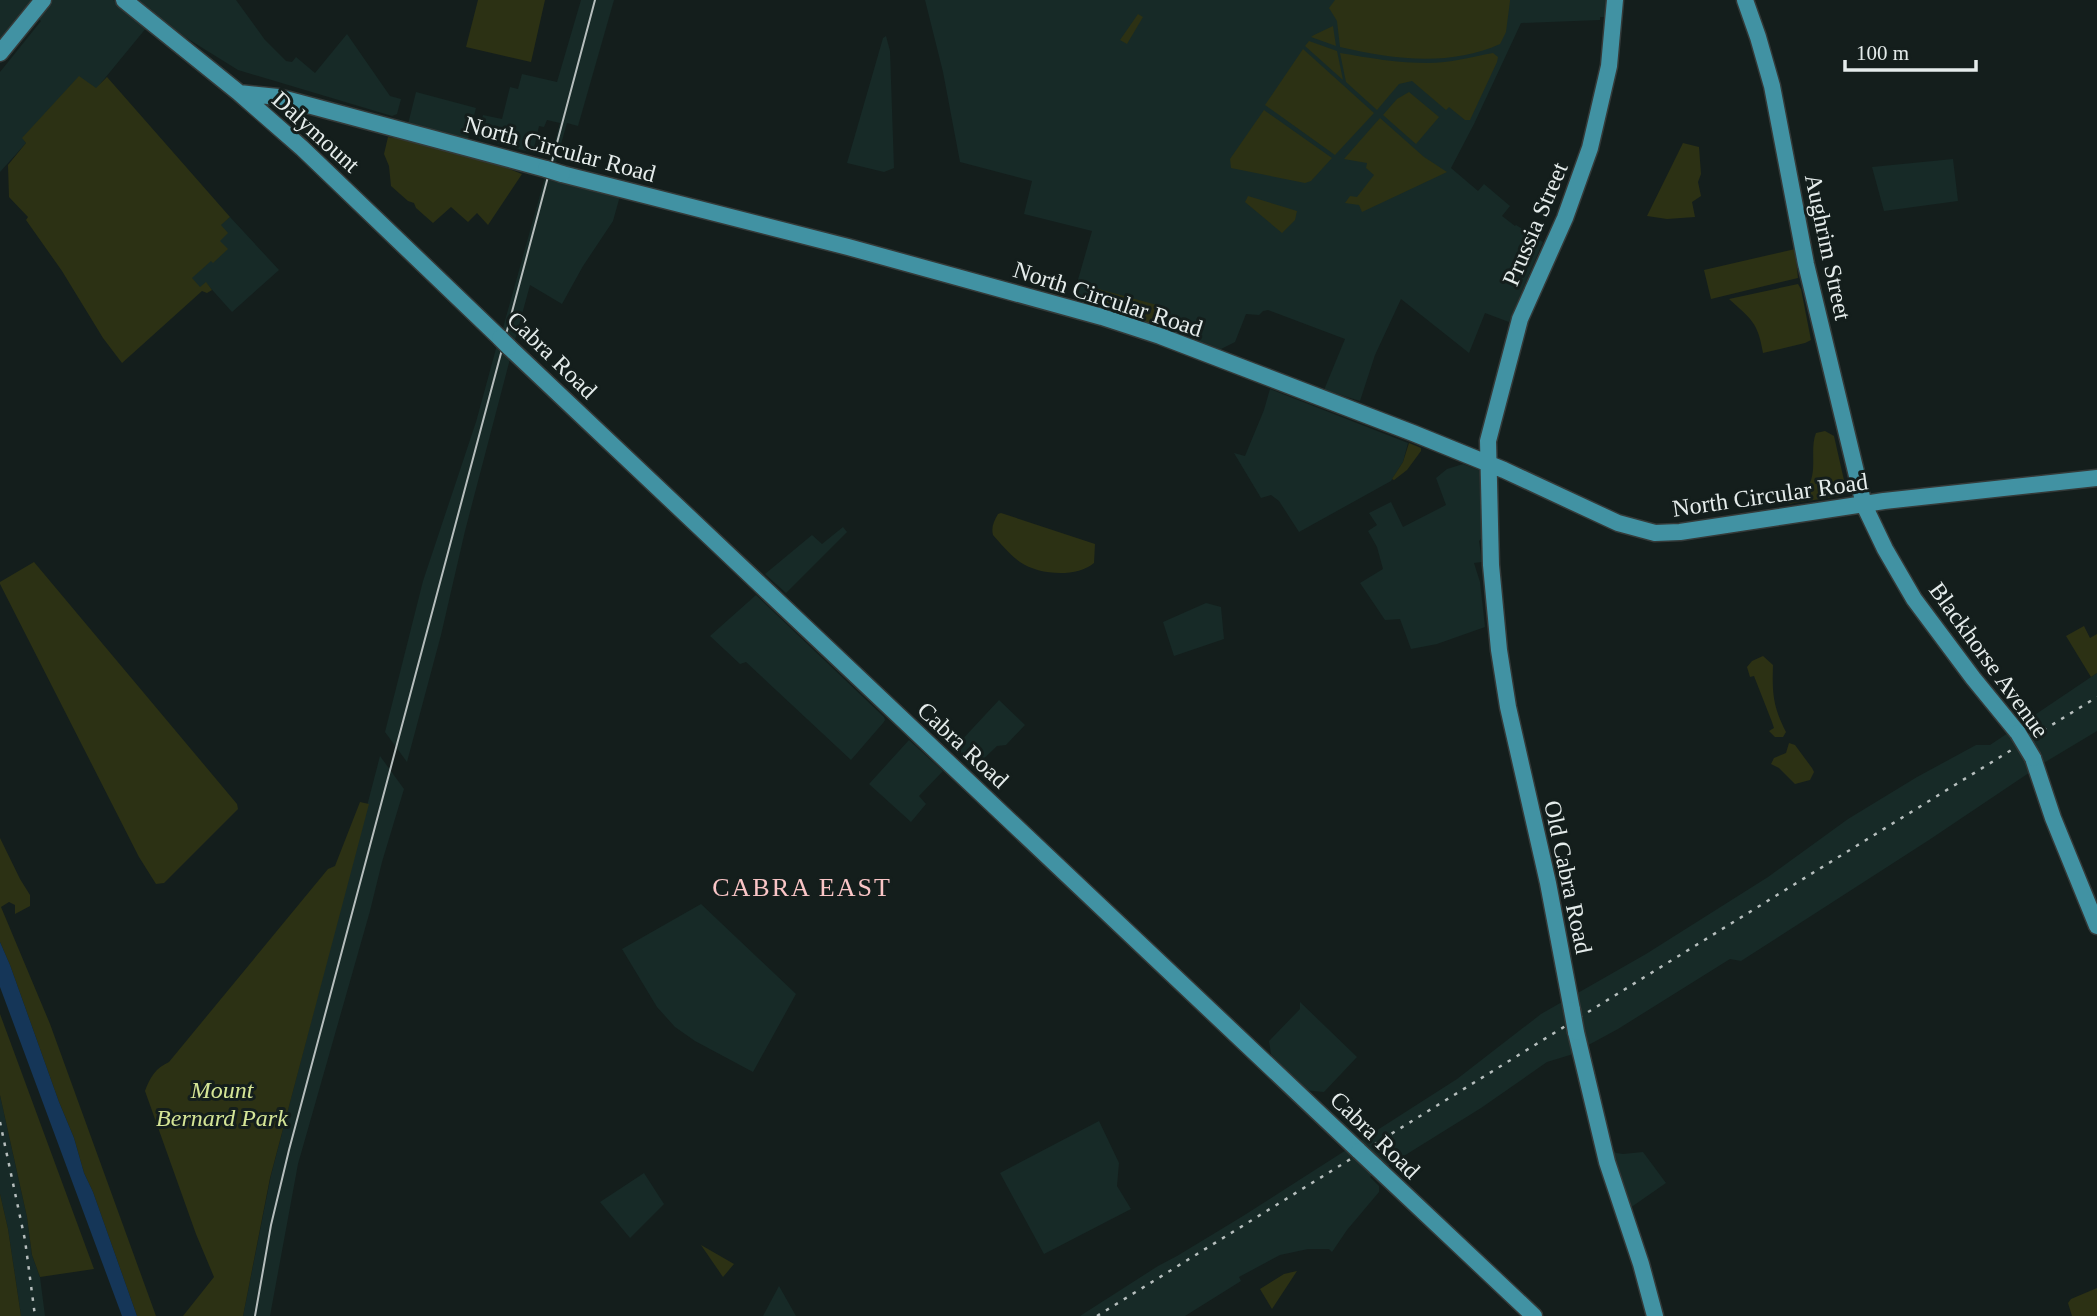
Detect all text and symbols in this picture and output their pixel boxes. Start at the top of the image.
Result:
scale bar [1845,28,1976,72]
text: 100 m [1856,41,1909,65]
street label: Dalymount [267,86,365,178]
street label: North Circular Road [461,111,659,187]
street label: Prussia Street [1497,158,1573,290]
street label: Aughrim Street [1800,172,1856,323]
street label: North Circular Road [1010,256,1206,342]
street label: Cabra Road [502,306,602,404]
street label: North Circular Road [1671,468,1869,522]
street label: Blackhorse Avenue [1924,577,2054,743]
street label: Cabra Road [912,697,1014,793]
street label: Old Cabra Road [1539,798,1597,956]
district label: CABRA EAST [712,873,892,902]
park label: Mount Bernard Park [156,1077,288,1131]
street label: Cabra Road [1325,1086,1425,1184]

